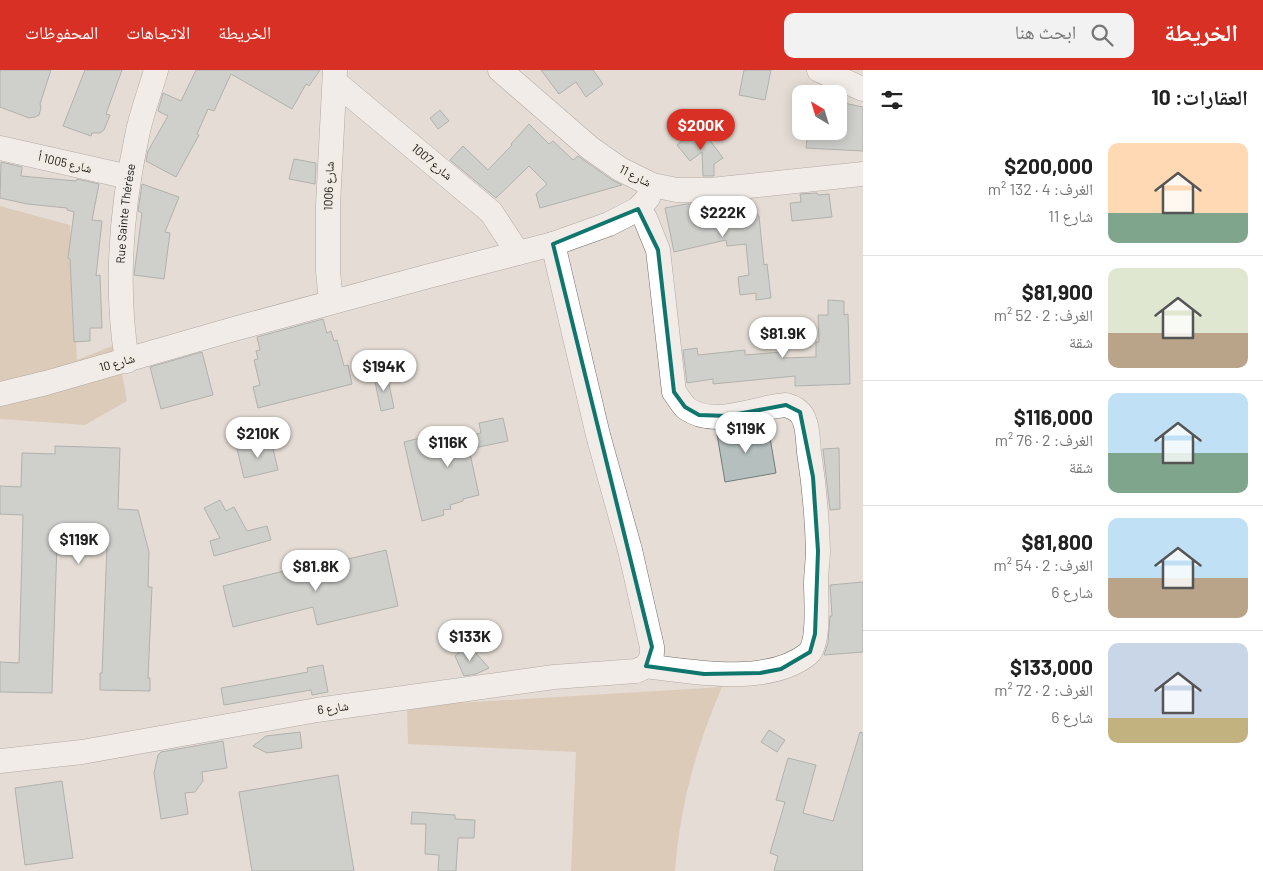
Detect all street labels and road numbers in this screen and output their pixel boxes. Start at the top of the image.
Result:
street label: شارع 1007 [408,140,456,184]
street label: شارع 1005 أ [36,149,93,177]
street label: شارع 1006 [320,161,338,211]
street label: شارع 11 [616,161,654,191]
street label: Rue Sainte Thérèse [113,162,137,264]
street label: شارع 10 [97,350,137,376]
street label: شارع 6 [316,698,350,718]

